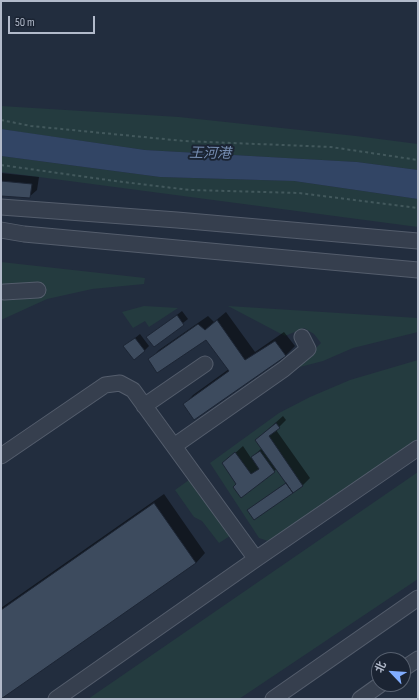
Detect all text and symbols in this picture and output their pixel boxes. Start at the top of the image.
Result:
scale bar [10,8,97,34]
text: 50 m [15,15,35,30]
water label: 王河港 [189,145,231,163]
north arrow [371,652,411,692]
text: 北 [372,659,389,675]

